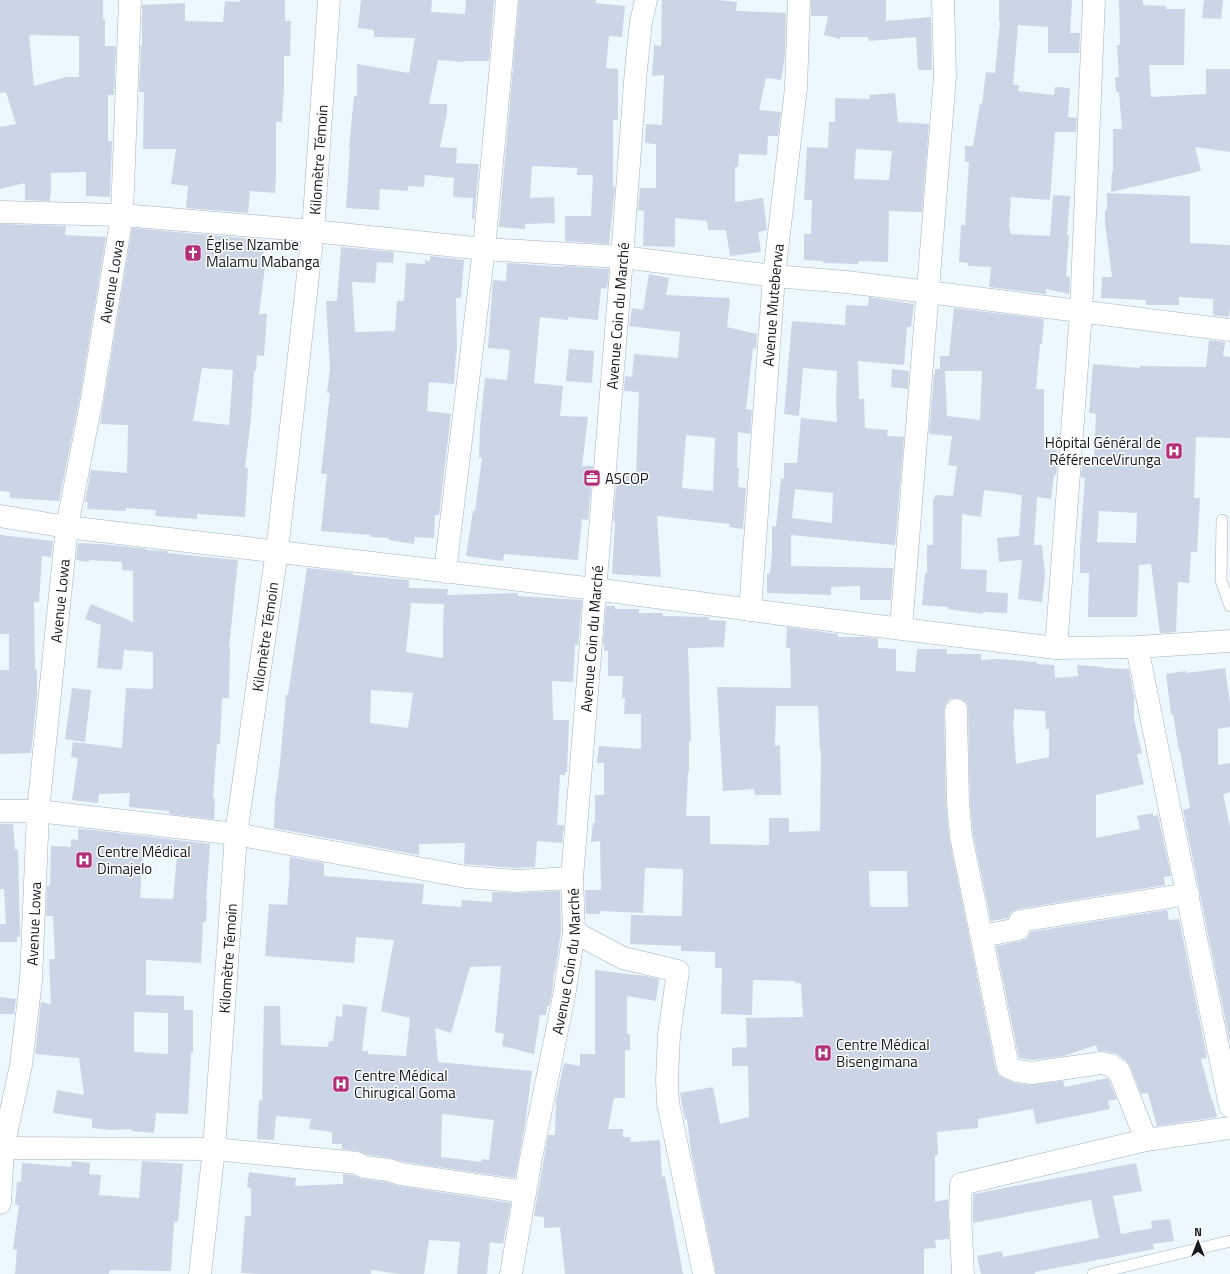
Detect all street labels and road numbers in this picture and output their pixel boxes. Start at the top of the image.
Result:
street label: Kilomètre Témoin [303,104,333,216]
street label: Avenue Lowa [93,237,129,325]
street label: Avenue Coin du Marché [600,241,635,390]
street label: Avenue Muteberwa [756,242,789,367]
street label: Avenue Lowa [44,557,75,644]
street label: Avenue Coin du Marché [574,564,609,713]
street label: Kilomètre Témoin [245,580,284,693]
street label: Avenue Lowa [20,881,47,966]
street label: Avenue Coin du Marché [545,888,586,1036]
street label: Kilomètre Témoin [212,902,243,1014]

